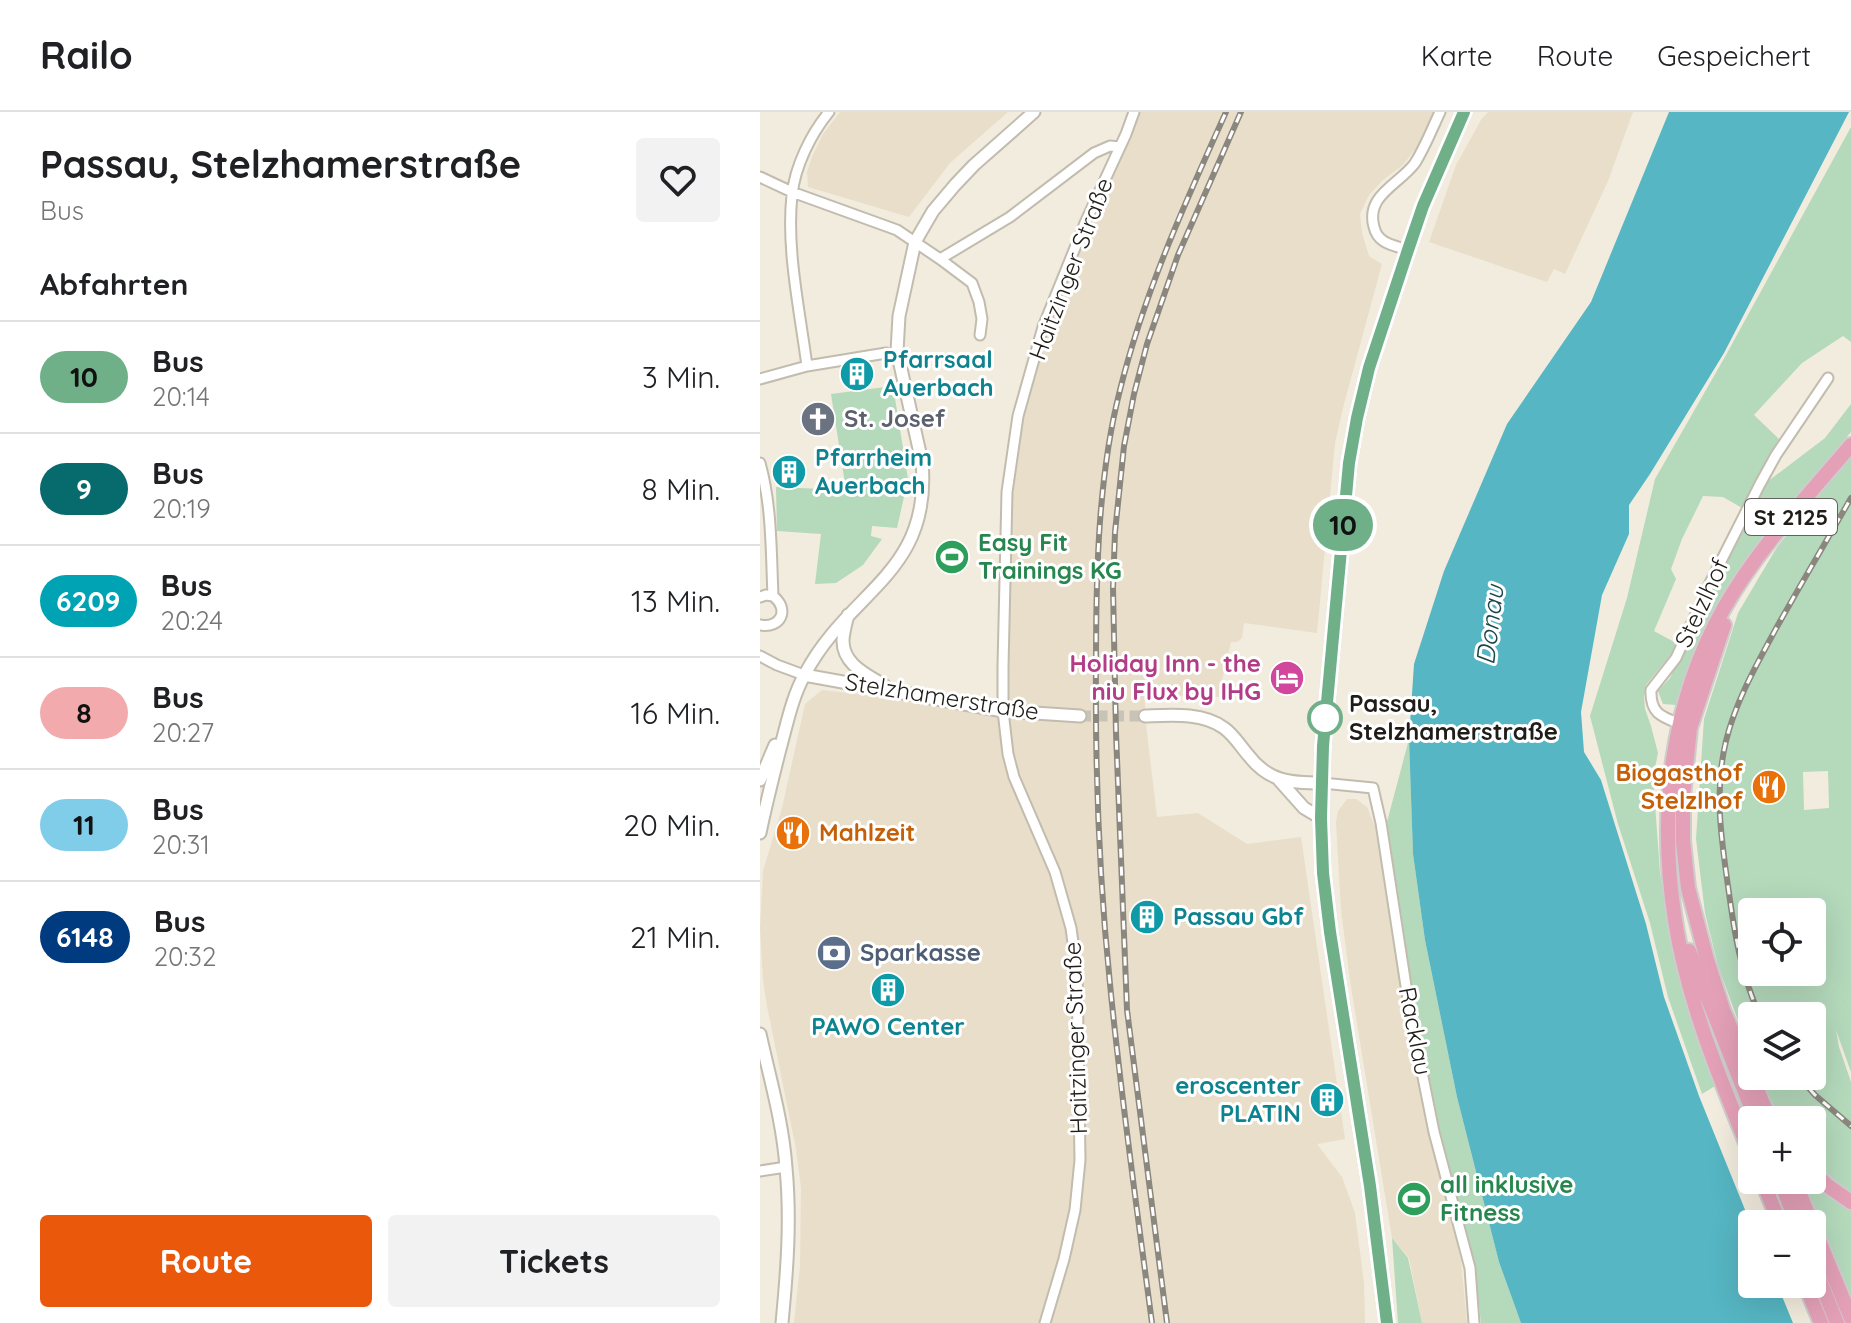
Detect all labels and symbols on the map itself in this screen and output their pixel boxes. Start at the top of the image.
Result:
street label: Haitzinger Straße [1022,173,1119,364]
place label: Pfarrsaal Auerbach [883,344,993,402]
building icon: Pfarrsaal Auerbach [838,355,876,393]
church icon: St. Josef [799,400,837,438]
place label: St. Josef [844,403,946,433]
place label: Pfarrheim Auerbach [815,442,932,500]
building icon: Pfarrheim Auerbach [770,453,808,491]
line badge: 10 [1307,499,1379,551]
road number: St 2125 [1745,499,1837,535]
place label: Easy Fit Trainings KG [978,527,1122,585]
sports icon: Easy Fit Trainings KG [933,538,971,576]
street label: Stelzlhof [1668,553,1735,652]
water label: Donau [1468,582,1511,667]
place label: Holiday Inn - the niu Flux by IHG [1069,648,1261,706]
hotel icon: Holiday Inn - the niu Flux by IHG [1268,659,1306,697]
street label: Stelzhamerstraße [843,666,1041,726]
place label: Passau, Stelzhamerstraße [1349,688,1558,746]
marker: Passau, Stelzhamerstraße [1308,701,1342,735]
place label: Biogasthof Stelzlhof [1615,757,1744,815]
restaurant icon: Biogasthof Stelzlhof [1750,768,1788,806]
restaurant icon: Mahlzeit [774,814,812,852]
place label: Mahlzeit [819,817,915,847]
building icon: Passau Gbf [1128,898,1166,936]
place label: Passau Gbf [1173,901,1304,931]
bank icon: Sparkasse [815,934,853,972]
place label: Sparkasse [860,937,981,967]
street label: Haitzinger Straße [1057,941,1093,1135]
building icon: PAWO Center [869,971,907,1009]
street label: Racklau [1393,984,1439,1078]
place label: PAWO Center [811,1011,965,1041]
place label: eroscenter PLATIN [1175,1070,1301,1128]
building icon: eroscenter PLATIN [1308,1081,1346,1119]
place label: all inklusive Fitness [1440,1169,1573,1227]
sports icon: all inklusive Fitness [1395,1180,1433,1218]

